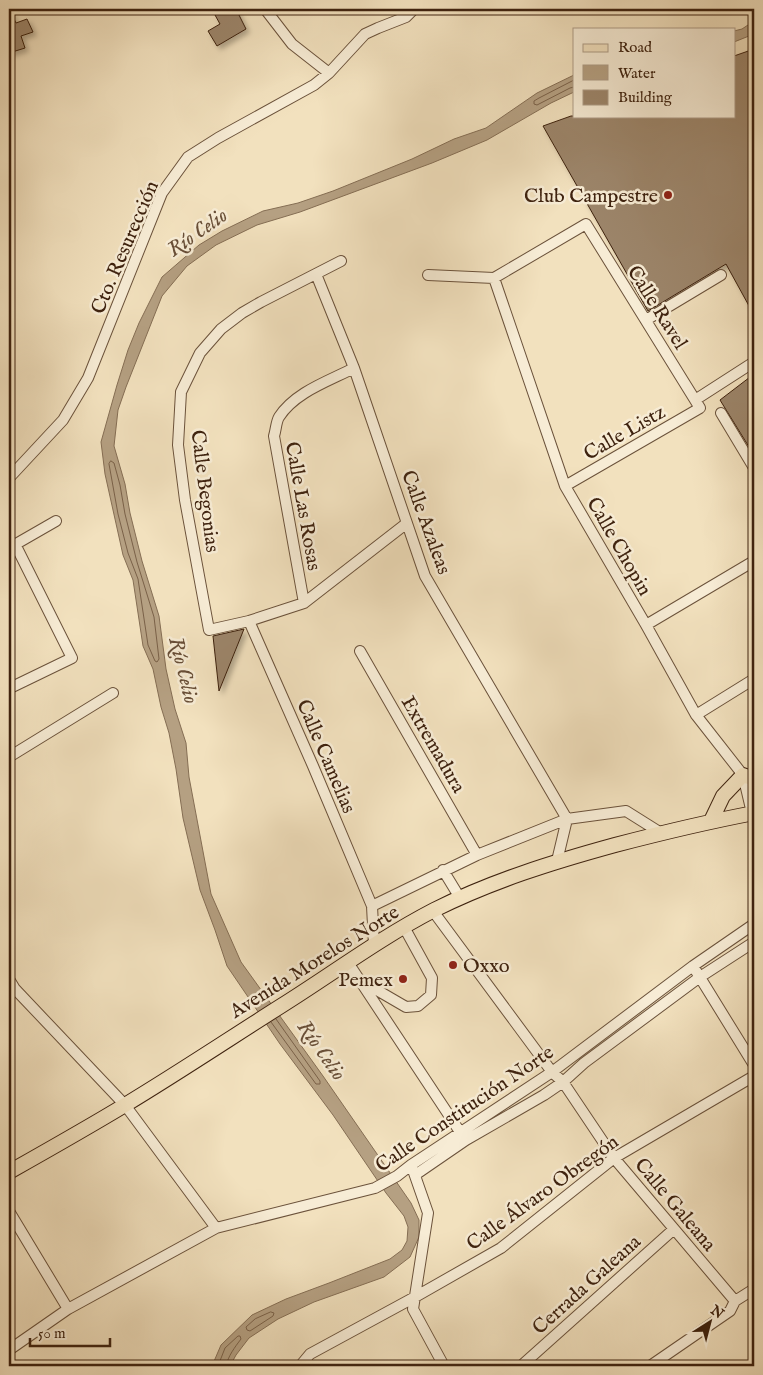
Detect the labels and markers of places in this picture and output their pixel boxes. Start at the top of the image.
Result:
place label: Club Campestre [524,184,658,209]
marker: Club Campestre [662,189,674,201]
place label: Oxxo [463,954,510,979]
marker: Oxxo [447,959,459,971]
place label: Pemex [338,968,393,993]
marker: Pemex [397,973,409,985]

